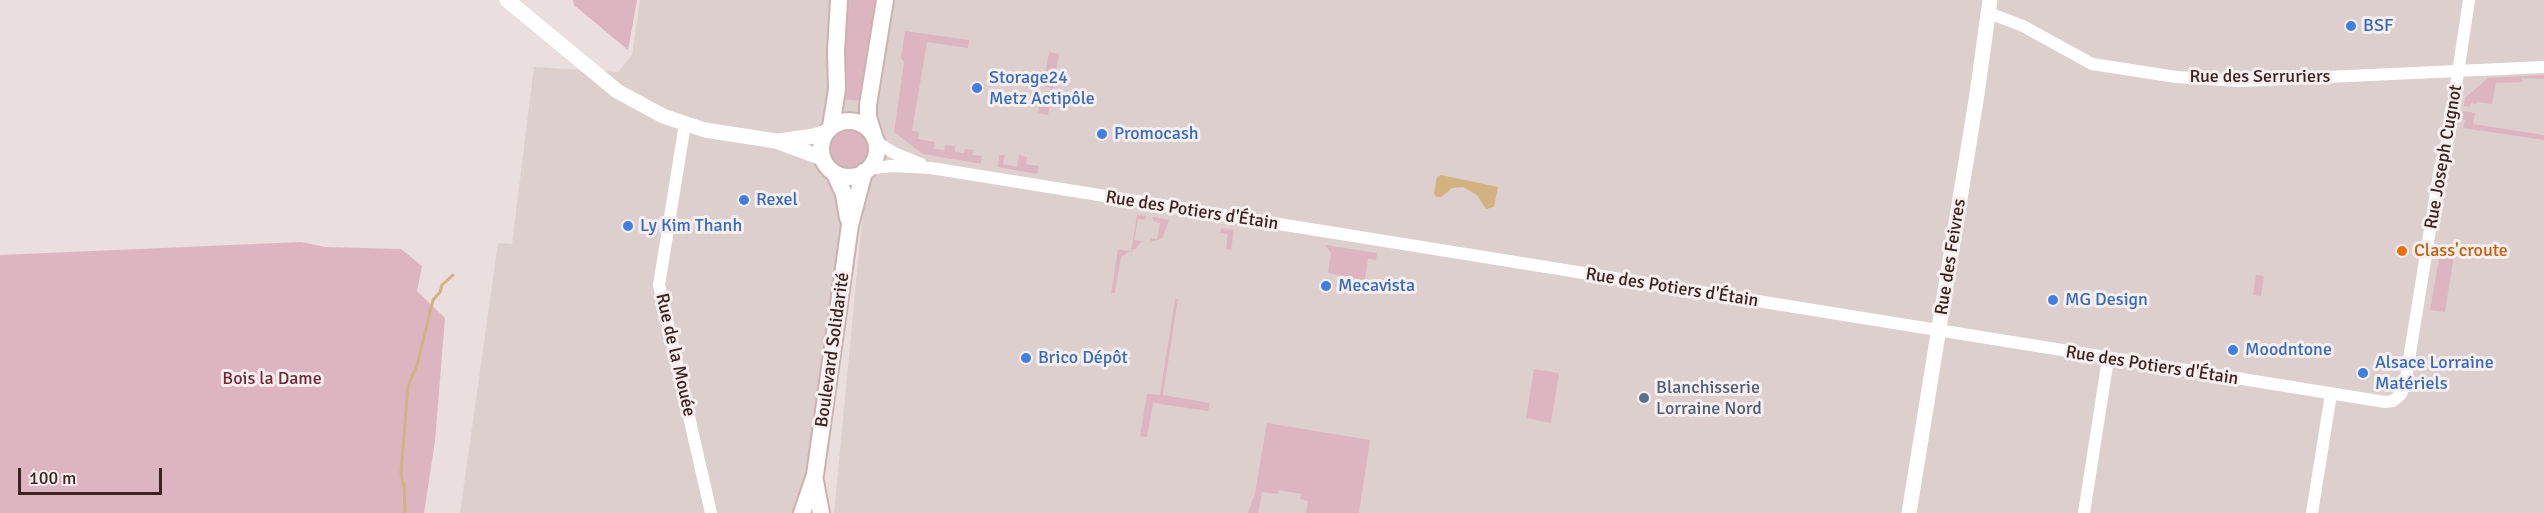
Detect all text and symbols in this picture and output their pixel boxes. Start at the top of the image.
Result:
place label: BSF [2363,15,2393,37]
marker: BSF [2344,19,2358,33]
street label: Rue des Serruriers [2190,66,2330,88]
place label: Storage24 Metz Actipôle [989,67,1095,110]
marker: Storage24 Metz Actipôle [970,81,984,95]
street label: Rue Joseph Cugnot [2421,83,2467,231]
place label: Promocash [1114,123,1199,145]
marker: Promocash [1095,127,1109,141]
street label: Rue des Potiers d'Étain [1104,187,1280,235]
place label: Rexel [756,189,798,211]
marker: Rexel [737,193,751,207]
street label: Rue des Feivres [1931,197,1971,317]
place label: Ly Kim Thanh [640,215,742,237]
marker: Ly Kim Thanh [621,219,635,233]
place label: Class'croute [2414,240,2508,262]
marker: Class'croute [2395,244,2409,258]
street label: Rue des Potiers d'Étain [1584,264,1760,312]
street label: Boulevard Solidarité [811,271,855,429]
place label: Mecavista [1338,275,1415,297]
marker: Mecavista [1319,279,1333,293]
place label: MG Design [2065,289,2148,311]
street label: Rue de la Mouée [650,291,700,419]
marker: MG Design [2046,293,2060,307]
place label: Moodntone [2245,339,2332,361]
street label: Rue des Potiers d'Étain [2064,342,2240,390]
marker: Moodntone [2226,343,2240,357]
place label: Brico Dépôt [1038,347,1128,369]
marker: Brico Dépôt [1019,351,1033,365]
place label: Alsace Lorraine Matériels [2375,352,2494,394]
marker: Alsace Lorraine Matériels [2356,366,2370,380]
park label: Bois la Dame [222,368,322,390]
place label: Blanchisserie Lorraine Nord [1656,377,1762,420]
marker: Blanchisserie Lorraine Nord [1637,391,1651,405]
scale bar [21,456,165,494]
text: 100 m [29,467,76,489]

